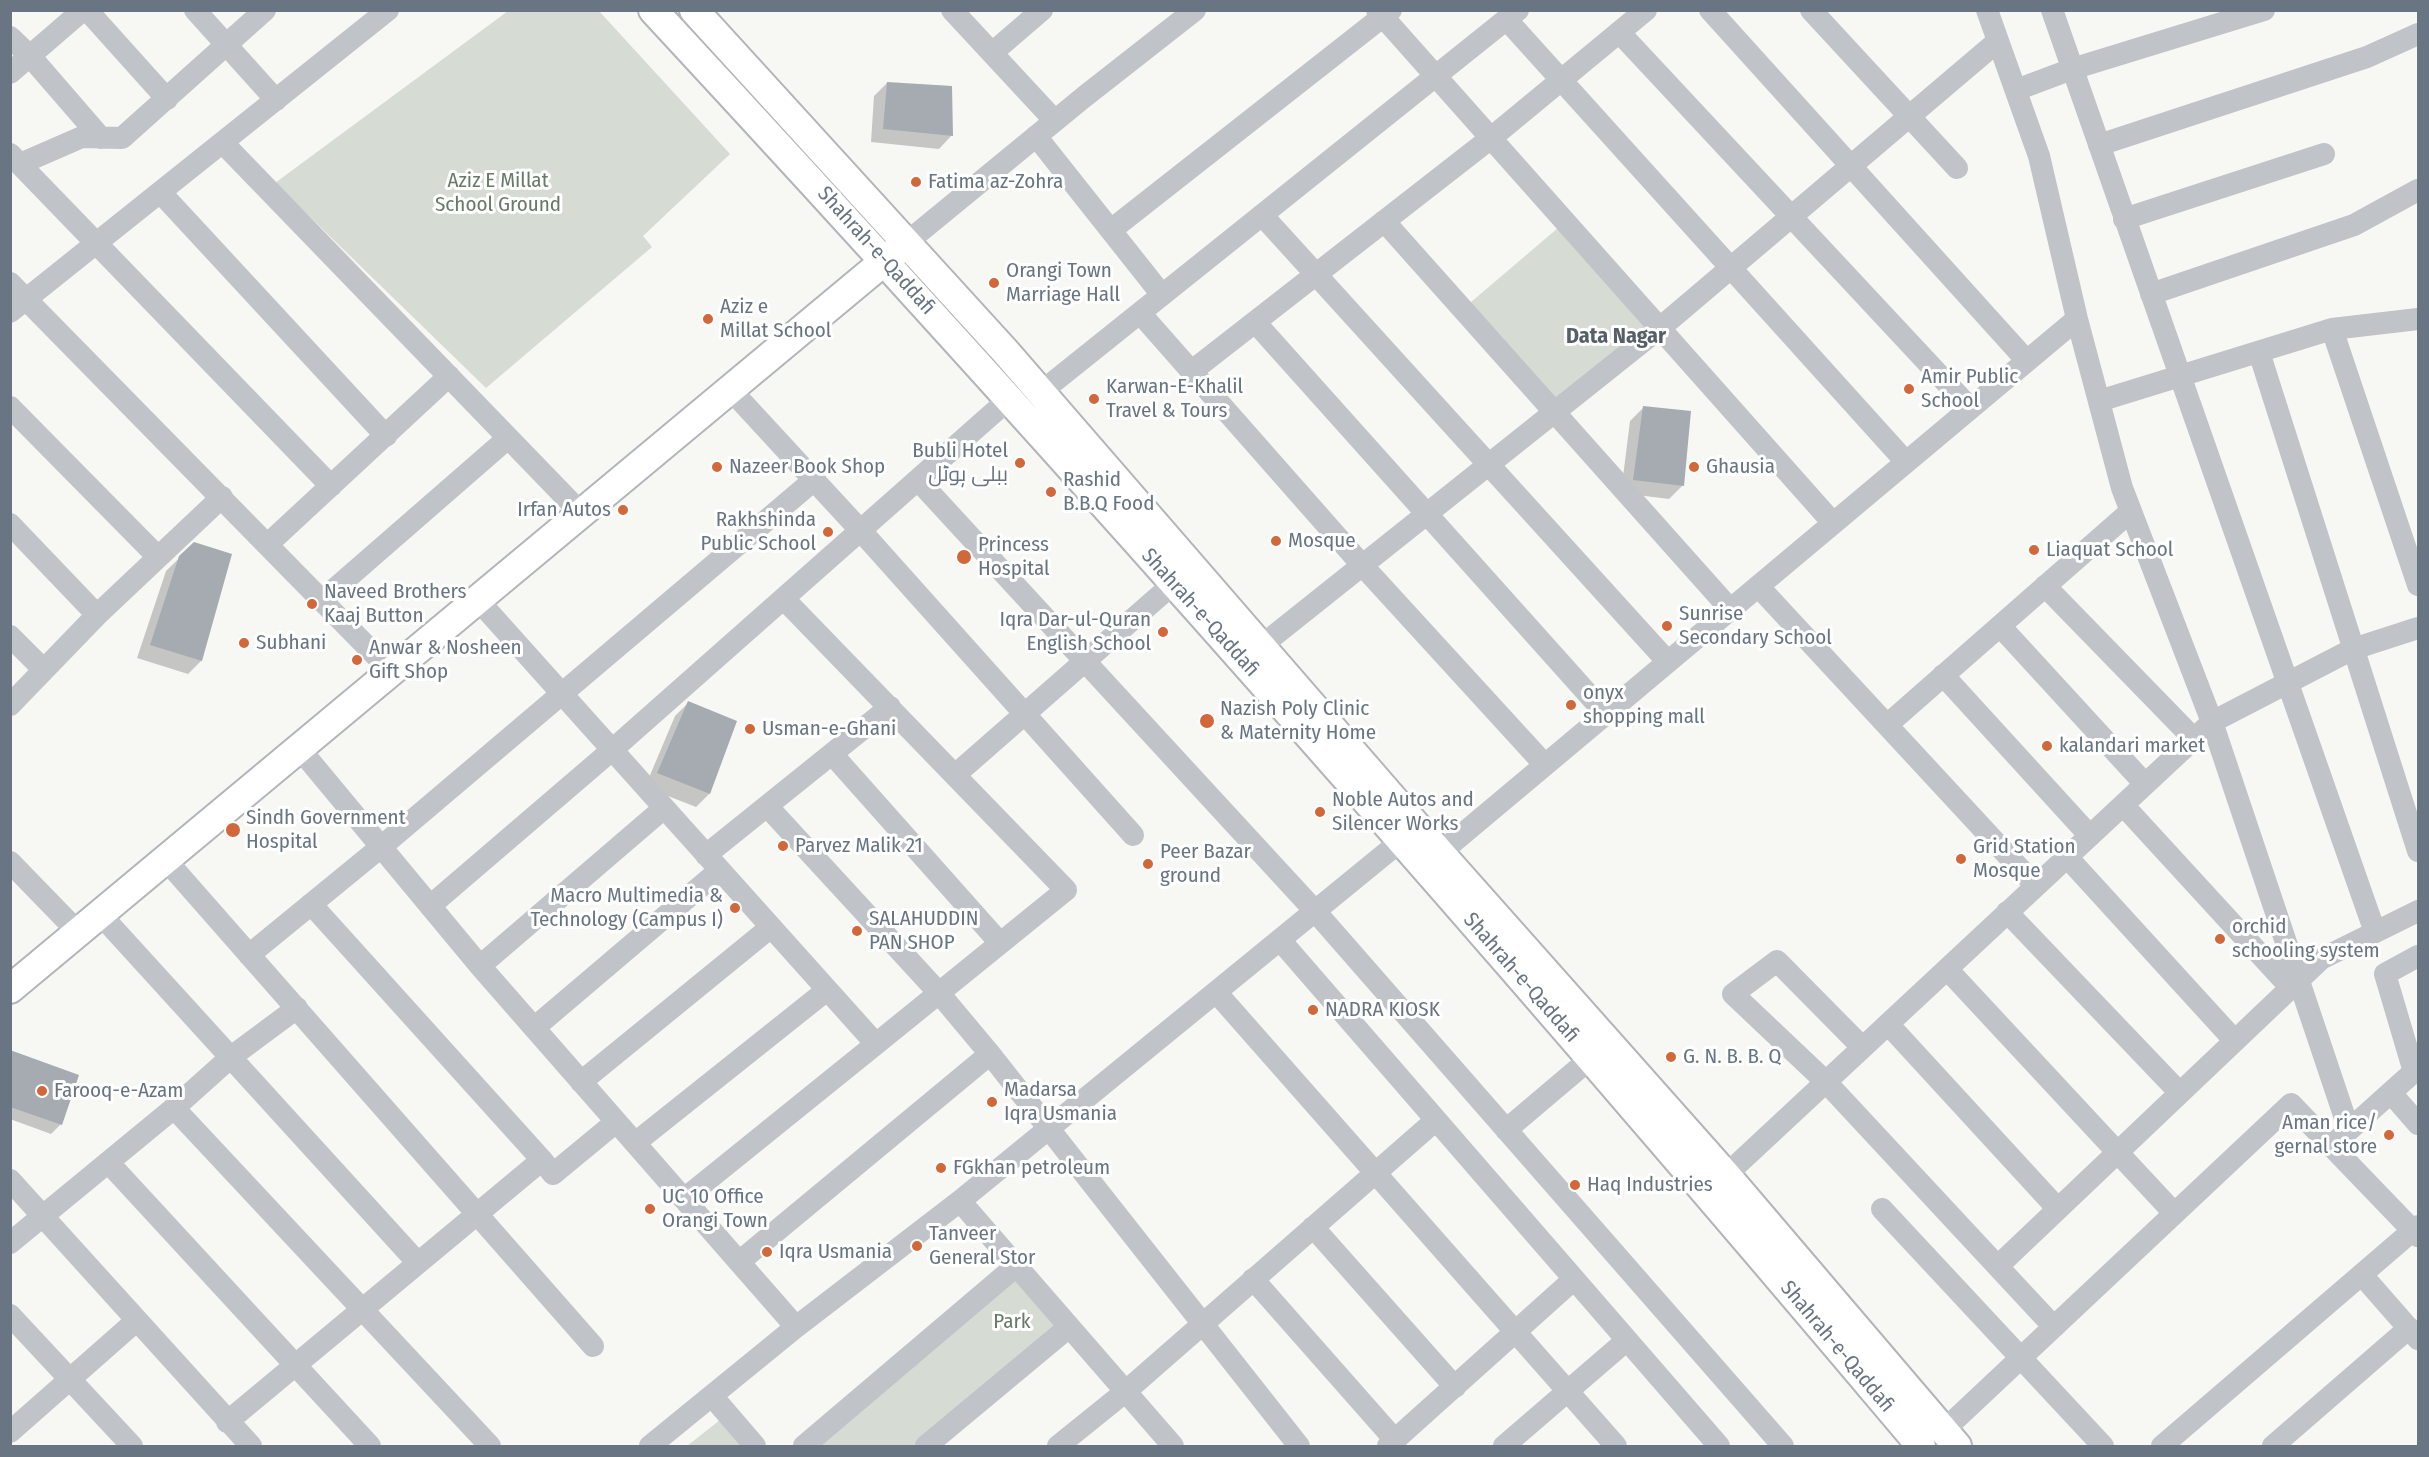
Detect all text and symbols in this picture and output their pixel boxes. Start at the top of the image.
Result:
park label: Aziz E Millat School Ground [435,168,561,218]
place label: Fatima az-Zohra [928,169,1063,195]
marker: Fatima az-Zohra [909,175,923,189]
street label: Shahrah-e-Qaddafi [812,182,940,320]
place label: Orangi Town Marriage Hall [1006,258,1120,308]
marker: Orangi Town Marriage Hall [987,276,1001,290]
place label: Aziz e Millat School [720,294,831,344]
marker: Aziz e Millat School [701,312,715,326]
district label: Data Nagar [1566,324,1666,350]
place label: Amir Public School [1921,364,2018,414]
place label: Karwan-E-Khalil Travel & Tours [1106,374,1243,424]
marker: Amir Public School [1902,382,1916,396]
marker: Karwan-E-Khalil Travel & Tours [1087,392,1101,406]
place label: Bubli Hotel ببلی ہوٹل [912,438,1008,488]
place label: Nazeer Book Shop [729,454,885,480]
place label: Ghausia [1706,454,1775,480]
marker: Bubli Hotel ببلی ہوٹل [1013,456,1027,470]
marker: Nazeer Book Shop [710,460,724,474]
marker: Ghausia [1687,460,1701,474]
place label: Rashid B.B.Q Food [1063,467,1154,517]
marker: Rashid B.B.Q Food [1044,485,1058,499]
place label: Irfan Autos [517,497,611,523]
marker: Irfan Autos [616,503,630,517]
place label: Rakhshinda Public School [701,507,816,557]
marker: Rakhshinda Public School [821,525,835,539]
place label: Mosque [1288,528,1356,554]
place label: Princess Hospital [978,532,1050,582]
marker: Mosque [1269,534,1283,548]
place label: Liaquat School [2046,537,2173,563]
marker: Liaquat School [2027,543,2041,557]
street label: Shahrah-e-Qaddafi [1136,544,1264,682]
marker: Princess Hospital [955,548,973,566]
place label: Naveed Brothers Kaaj Button [324,579,467,629]
marker: Naveed Brothers Kaaj Button [305,597,319,611]
place label: Sunrise Secondary School [1679,601,1832,651]
place label: Iqra Dar-ul-Quran English School [999,607,1151,657]
marker: Sunrise Secondary School [1660,619,1674,633]
marker: Iqra Dar-ul-Quran English School [1156,625,1170,639]
place label: Subhani [256,630,326,656]
place label: Anwar & Nosheen Gift Shop [369,635,522,685]
marker: Subhani [237,636,251,650]
marker: Anwar & Nosheen Gift Shop [350,653,364,667]
place label: onyx shopping mall [1583,680,1705,730]
place label: Nazish Poly Clinic & Maternity Home [1220,696,1376,746]
marker: onyx shopping mall [1564,698,1578,712]
marker: Nazish Poly Clinic & Maternity Home [1198,712,1216,730]
place label: Usman-e-Ghani [762,716,896,742]
marker: Usman-e-Ghani [743,722,757,736]
place label: kalandari market [2059,733,2205,759]
marker: kalandari market [2040,739,2054,753]
place label: Noble Autos and Silencer Works [1332,787,1474,837]
place label: Sindh Government Hospital [246,805,406,855]
marker: Noble Autos and Silencer Works [1313,805,1327,819]
marker: Sindh Government Hospital [224,821,242,839]
place label: Parvez Malik 21 [795,833,923,859]
place label: Grid Station Mosque [1973,834,2076,884]
marker: Parvez Malik 21 [776,839,790,853]
place label: Peer Bazar ground [1160,839,1251,889]
marker: Grid Station Mosque [1954,852,1968,866]
marker: Peer Bazar ground [1141,857,1155,871]
place label: Macro Multimedia & Technology (Campus I) [530,883,723,933]
marker: Macro Multimedia & Technology (Campus I) [728,901,742,915]
place label: SALAHUDDIN PAN SHOP [869,906,978,956]
street label: Shahrah-e-Qaddafi [1458,908,1584,1048]
place label: orchid schooling system [2232,914,2380,964]
marker: SALAHUDDIN PAN SHOP [850,924,864,938]
marker: orchid schooling system [2213,932,2227,946]
place label: NADRA KIOSK [1325,997,1440,1023]
marker: NADRA KIOSK [1306,1003,1320,1017]
place label: G. N. B. B. Q [1683,1044,1781,1070]
marker: G. N. B. B. Q [1664,1050,1678,1064]
place label: Madarsa Iqra Usmania [1004,1077,1117,1127]
place label: Farooq-e-Azam [54,1078,184,1104]
marker: Farooq-e-Azam [35,1084,49,1098]
marker: Madarsa Iqra Usmania [985,1095,999,1109]
place label: Aman rice/ gernal store [2274,1110,2377,1160]
marker: Aman rice/ gernal store [2382,1128,2396,1142]
place label: FGkhan petroleum [953,1155,1110,1181]
marker: FGkhan petroleum [934,1161,948,1175]
place label: Haq Industries [1587,1172,1713,1198]
marker: Haq Industries [1568,1178,1582,1192]
place label: UC 10 Office Orangi Town [662,1184,768,1234]
marker: UC 10 Office Orangi Town [643,1202,657,1216]
place label: Tanveer General Stor [929,1221,1035,1271]
place label: Iqra Usmania [779,1239,892,1265]
marker: Tanveer General Stor [910,1239,924,1253]
marker: Iqra Usmania [760,1245,774,1259]
street label: Shahrah-e-Qaddafi [1775,1276,1899,1418]
park label: Park [993,1309,1031,1335]

